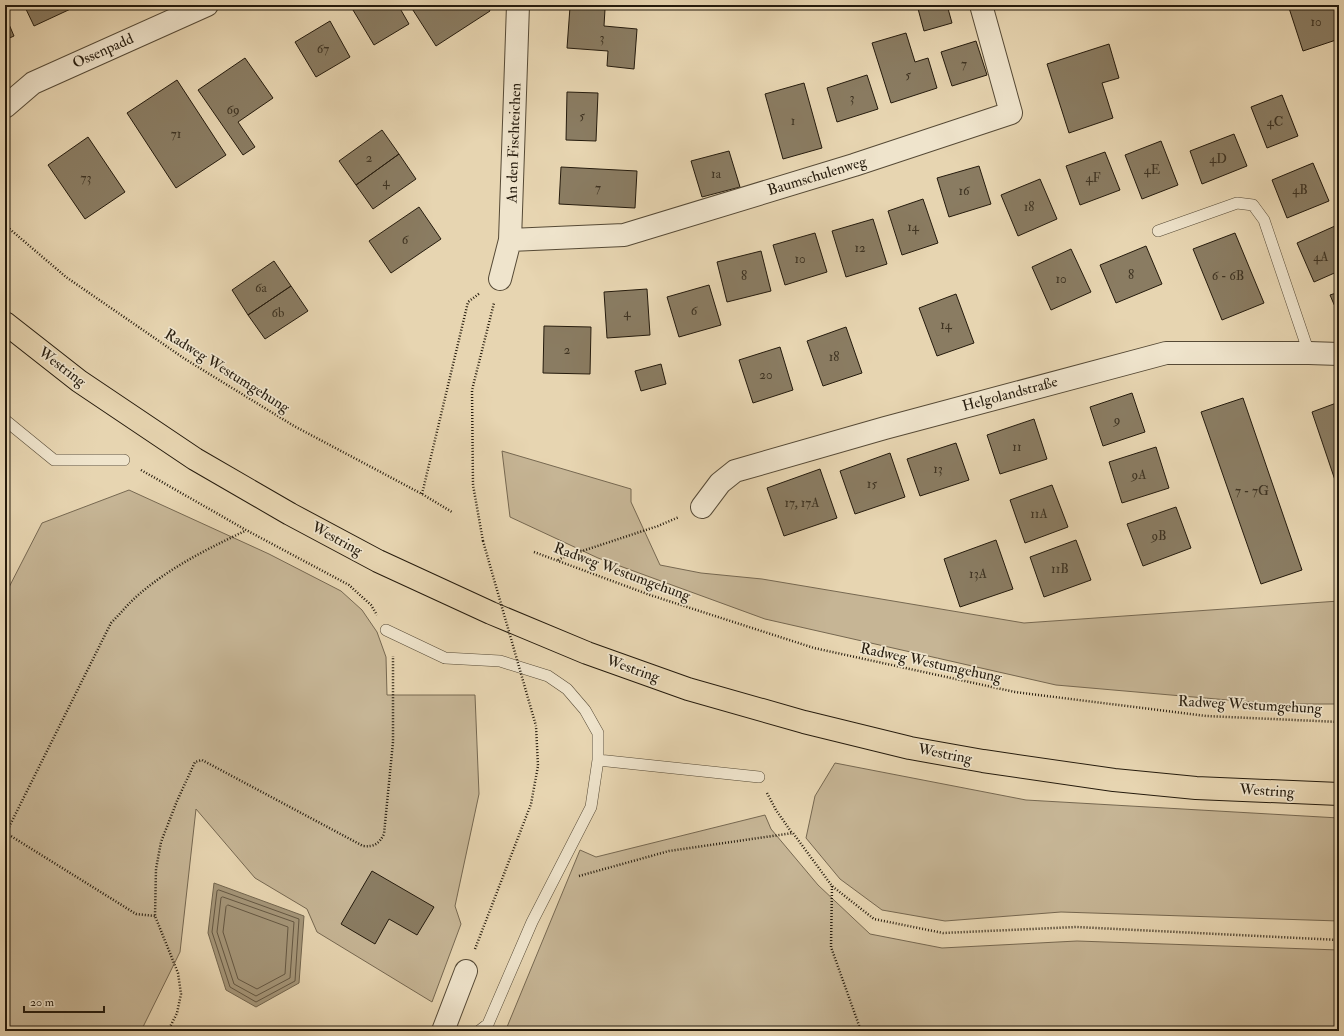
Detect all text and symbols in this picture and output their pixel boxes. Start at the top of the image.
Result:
house number: 10 [1310,14,1322,30]
street label: Ossenpadd [69,29,138,74]
house number: 3 [600,30,605,46]
house number: 67 [317,41,329,57]
house number: 7 [961,56,967,72]
house number: 5 [905,67,911,83]
street label: An den Fischteichen [502,82,526,204]
house number: 3 [850,90,855,106]
house number: 69 [226,102,240,118]
house number: 5 [579,108,585,124]
house number: 1 [791,113,796,129]
house number: 4C [1267,114,1283,130]
house number: 71 [171,126,182,142]
house number: 2 [366,150,373,166]
house number: 4D [1209,151,1227,167]
street label: Baumschulenweg [765,152,869,200]
house number: 4E [1144,162,1160,178]
house number: 1a [711,166,722,182]
house number: 73 [81,170,91,186]
house number: 4F [1085,170,1101,186]
house number: 4 [382,174,390,190]
house number: 7 [595,180,601,196]
house number: 4B [1292,182,1308,198]
house number: 16 [958,183,971,199]
house number: 18 [1024,199,1034,215]
house number: 14 [907,219,920,235]
house number: 6 [402,232,410,248]
house number: 12 [854,240,866,256]
house number: 4A [1313,249,1329,265]
house number: 10 [794,251,806,267]
house number: 8 [1128,267,1134,283]
house number: 8 [741,268,747,284]
house number: 6 - 6B [1212,268,1244,284]
house number: 10 [1055,271,1067,287]
house number: 6a [255,280,268,296]
house number: 6 [691,303,699,319]
house number: 6b [272,305,284,321]
house number: 4 [623,305,631,321]
house number: 14 [940,317,953,333]
street label: Radweg Westumgehung [161,325,294,418]
street label: Westring [34,342,90,391]
house number: 2 [564,342,571,358]
house number: 18 [829,349,839,365]
house number: 20 [759,367,773,383]
street label: Helgolandstraße [960,372,1060,416]
house number: 9 [1113,412,1120,428]
house number: 11 [1012,439,1022,455]
house number: 13 [933,461,943,477]
house number: 9A [1131,467,1147,483]
house number: 15 [867,476,877,492]
house number: 7 - 7G [1235,483,1269,499]
house number: 17, 17A [784,495,820,511]
house number: 11A [1030,506,1049,522]
street label: Westring [307,517,366,561]
house number: 9B [1150,528,1167,544]
street label: Radweg Westumgehung [551,538,694,606]
house number: 11B [1051,561,1069,577]
house number: 13A [969,566,988,582]
street label: Radweg Westumgehung [859,639,1004,687]
street label: Westring [603,651,663,687]
street label: Radweg Westumgehung [1178,692,1323,718]
street label: Westring [915,739,974,769]
street label: Westring [1238,780,1296,802]
scale bar [24,988,104,1014]
text: 20 m [30,995,55,1010]

